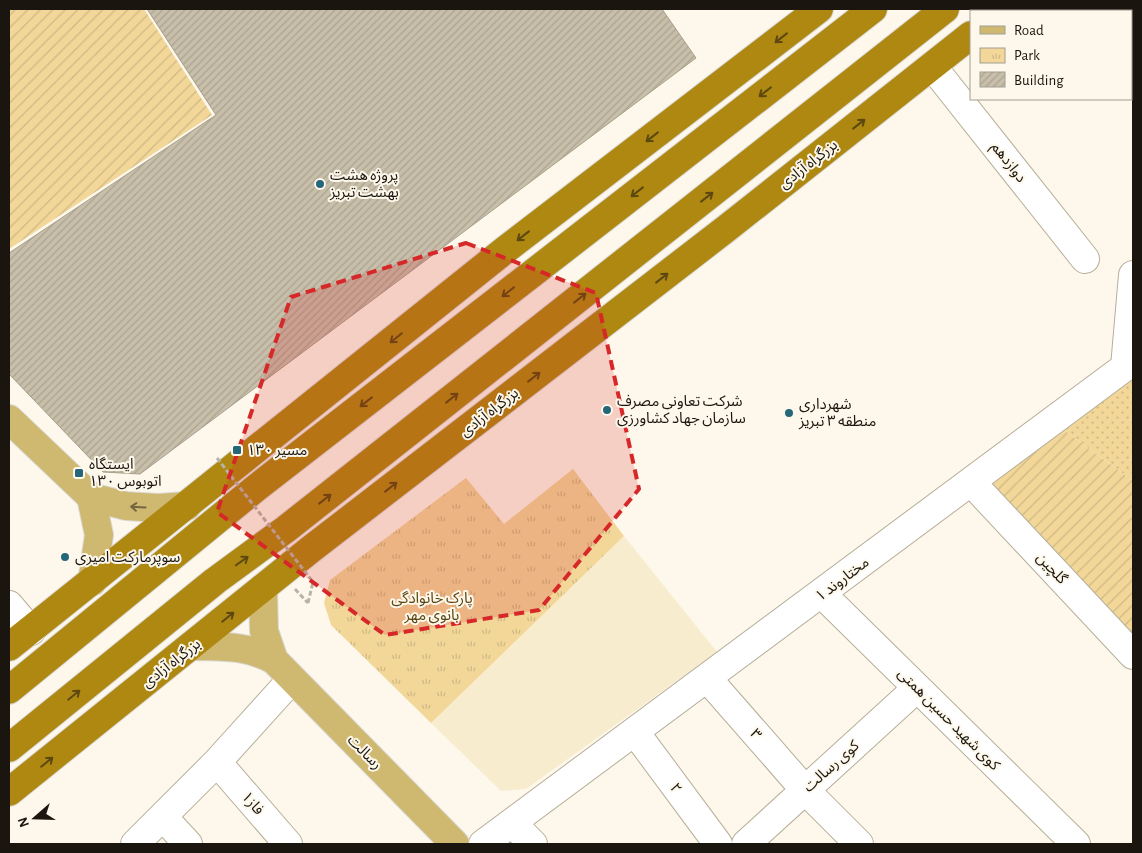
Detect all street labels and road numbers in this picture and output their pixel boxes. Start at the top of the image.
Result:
street label: بزرگراه آزادی [776,136,841,192]
street label: دوازدهم [986,139,1029,187]
street label: بزرگراه آزادی [457,384,522,440]
street label: گلچین [1032,549,1071,589]
street label: مختاروند ۱ [813,555,872,605]
street label: بزرگراه آزادی [139,635,204,691]
street label: کوی شهید حسین همتی [894,666,1003,774]
street label: ۳ [747,726,764,743]
street label: رسالت [344,732,385,773]
street label: کوی رسالت [801,737,863,796]
street label: ۲ [667,780,684,796]
street label: فاز۱ [238,789,267,819]

